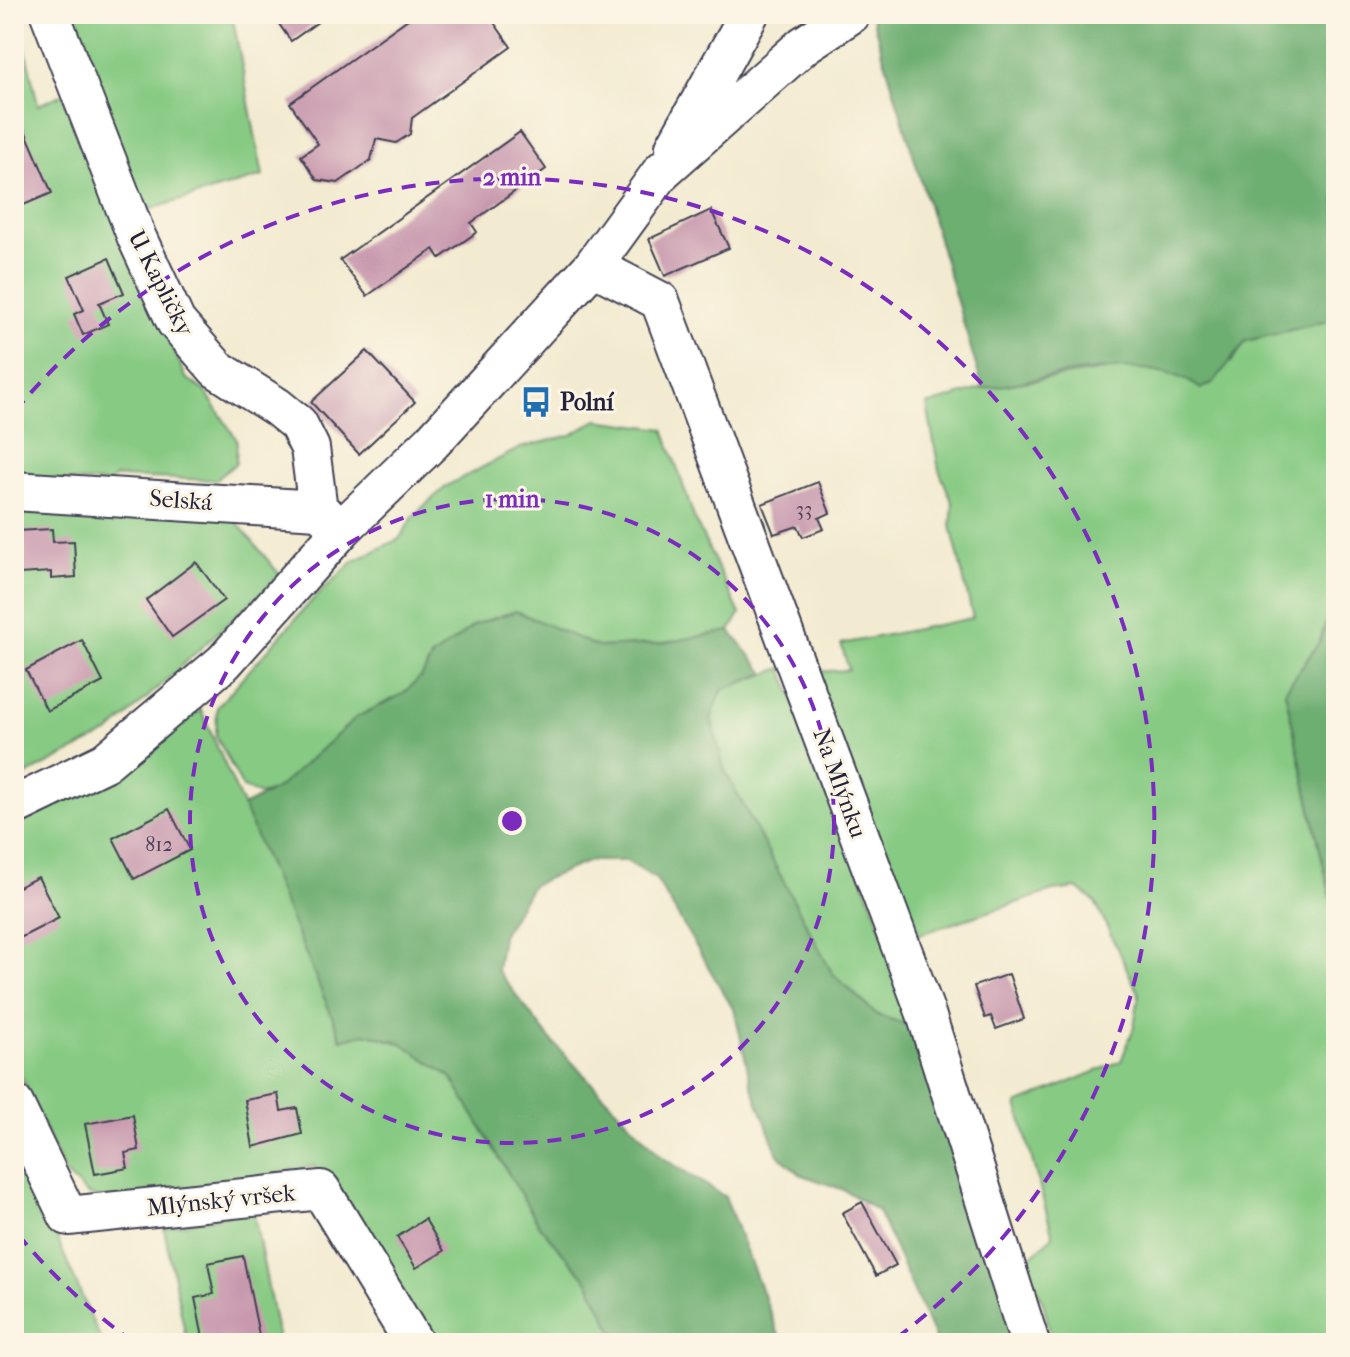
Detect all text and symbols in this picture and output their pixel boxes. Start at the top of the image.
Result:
text: 2 min [483,163,542,191]
street label: U Kapličky [123,226,200,342]
bus stop icon: Polní [519,385,553,419]
place label: Polní [560,388,615,416]
street label: Selská [149,484,214,516]
text: 1 min [485,485,540,513]
house number: 33 [796,498,812,521]
street label: Na Mlýnku [807,724,873,842]
centre of rings [498,807,526,835]
house number: 812 [145,833,173,856]
street label: Mlýnský vršek [145,1178,297,1222]

